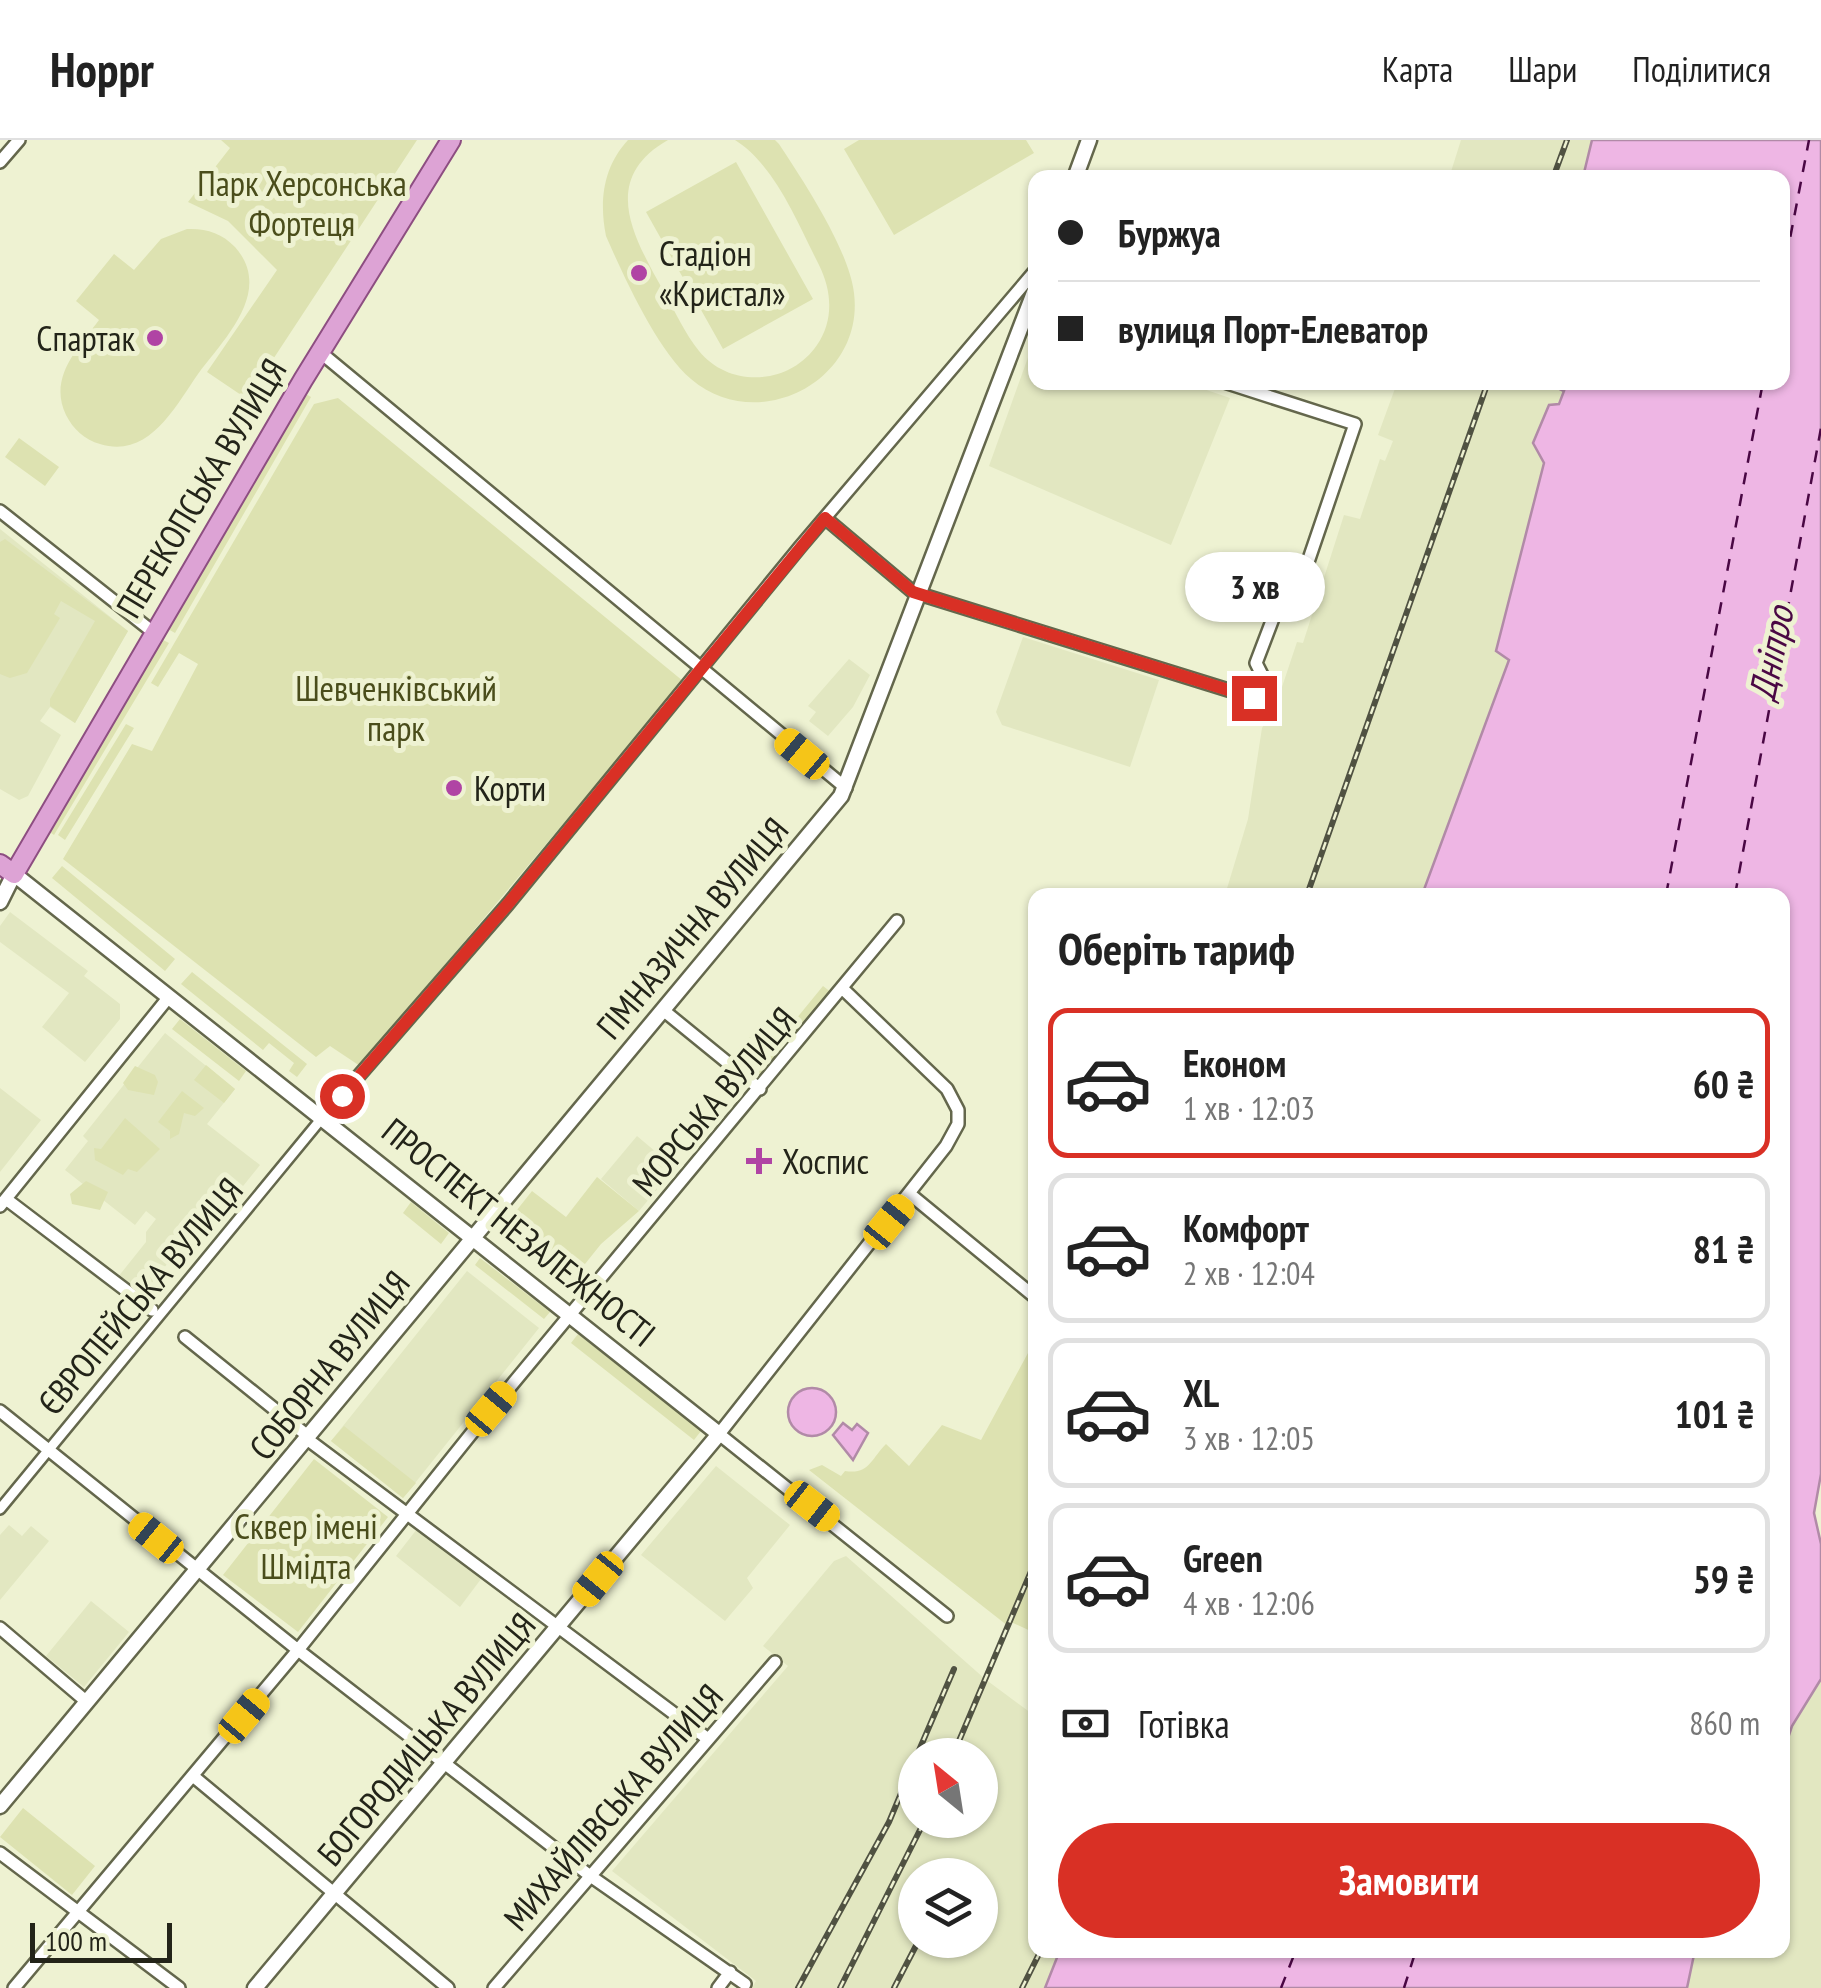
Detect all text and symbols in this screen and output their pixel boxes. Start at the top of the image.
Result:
text: Hoppr [50,38,154,100]
text: Карта [1382,46,1453,92]
text: Шари [1508,46,1577,92]
text: Поділитися [1632,46,1771,92]
park label: Парк Херсонська Фортеця [197,160,407,246]
text: Буржуа [1118,208,1221,257]
place label: Стадіон «Кристал» [659,230,785,316]
marker: Стадіон «Кристал» [628,262,650,284]
text: вулиця Порт-Елеватор [1118,304,1428,353]
place label: Спартак [36,315,135,361]
marker: Спартак [144,327,166,349]
street label: ПЕРЕКОПСЬКА ВУЛИЦЯ [106,350,296,626]
callout: 3 хв [1184,553,1324,623]
text: 3 хв [1230,566,1280,608]
water label: Дніпро [1736,599,1804,706]
park label: Шевченківський парк [295,665,497,751]
route end [1232,676,1277,721]
car [769,723,835,785]
place label: Корти [474,765,546,811]
marker: Корти [443,777,465,799]
street label: ГІМНАЗИЧНА ВУЛИЦЯ [586,808,798,1048]
text: Оберіть тариф [1058,919,1295,977]
street label: МОРСЬКА ВУЛИЦЯ [622,997,806,1205]
icon: car [1063,1038,1153,1128]
text: Економ [1183,1038,1286,1087]
text: 60 ₴ [1693,1059,1755,1108]
route start [320,1074,365,1119]
text: 1 хв · 12:03 [1183,1087,1315,1129]
street label: ПРОСПЕКТ НЕЗАЛЕЖНОСТІ [373,1108,665,1356]
place label: Хоспис [782,1138,869,1184]
marker: Хоспис [746,1148,772,1174]
street label: ЄВРОПЕЙСЬКА ВУЛИЦЯ [27,1168,253,1424]
car [858,1189,920,1255]
icon: car [1063,1203,1153,1293]
text: Комфорт [1183,1203,1309,1252]
text: 81 ₴ [1693,1224,1755,1273]
text: 2 хв · 12:04 [1183,1252,1315,1294]
street label: СОБОРНА ВУЛИЦЯ [239,1261,419,1469]
icon: car [1063,1368,1153,1458]
text: XL [1183,1368,1219,1417]
car [460,1376,522,1442]
text: 101 ₴ [1675,1389,1755,1438]
text: 3 хв · 12:05 [1183,1417,1315,1459]
car [779,1476,845,1536]
park label: Сквер імені Шмідта [234,1503,378,1589]
car [123,1507,189,1569]
icon: car [1063,1533,1153,1623]
text: Green [1183,1533,1263,1582]
car [567,1546,629,1612]
text: 59 ₴ [1693,1554,1755,1603]
text: 4 хв · 12:06 [1183,1582,1315,1624]
street label: БОГОРОДИЦЬКА ВУЛИЦЯ [307,1603,545,1875]
street label: МИХАЙЛІВСЬКА ВУЛИЦЯ [493,1674,733,1940]
car [213,1683,275,1749]
icon: cash [1058,1696,1113,1751]
text: Готівка [1138,1699,1230,1748]
text: 860 m [1689,1702,1760,1744]
north arrow [898,1738,998,1838]
map controls [898,1738,998,1958]
button: Замовити [1058,1823,1760,1938]
button: layers [898,1858,998,1958]
scale bar [30,1918,172,1962]
text: 100 m [45,1922,107,1959]

